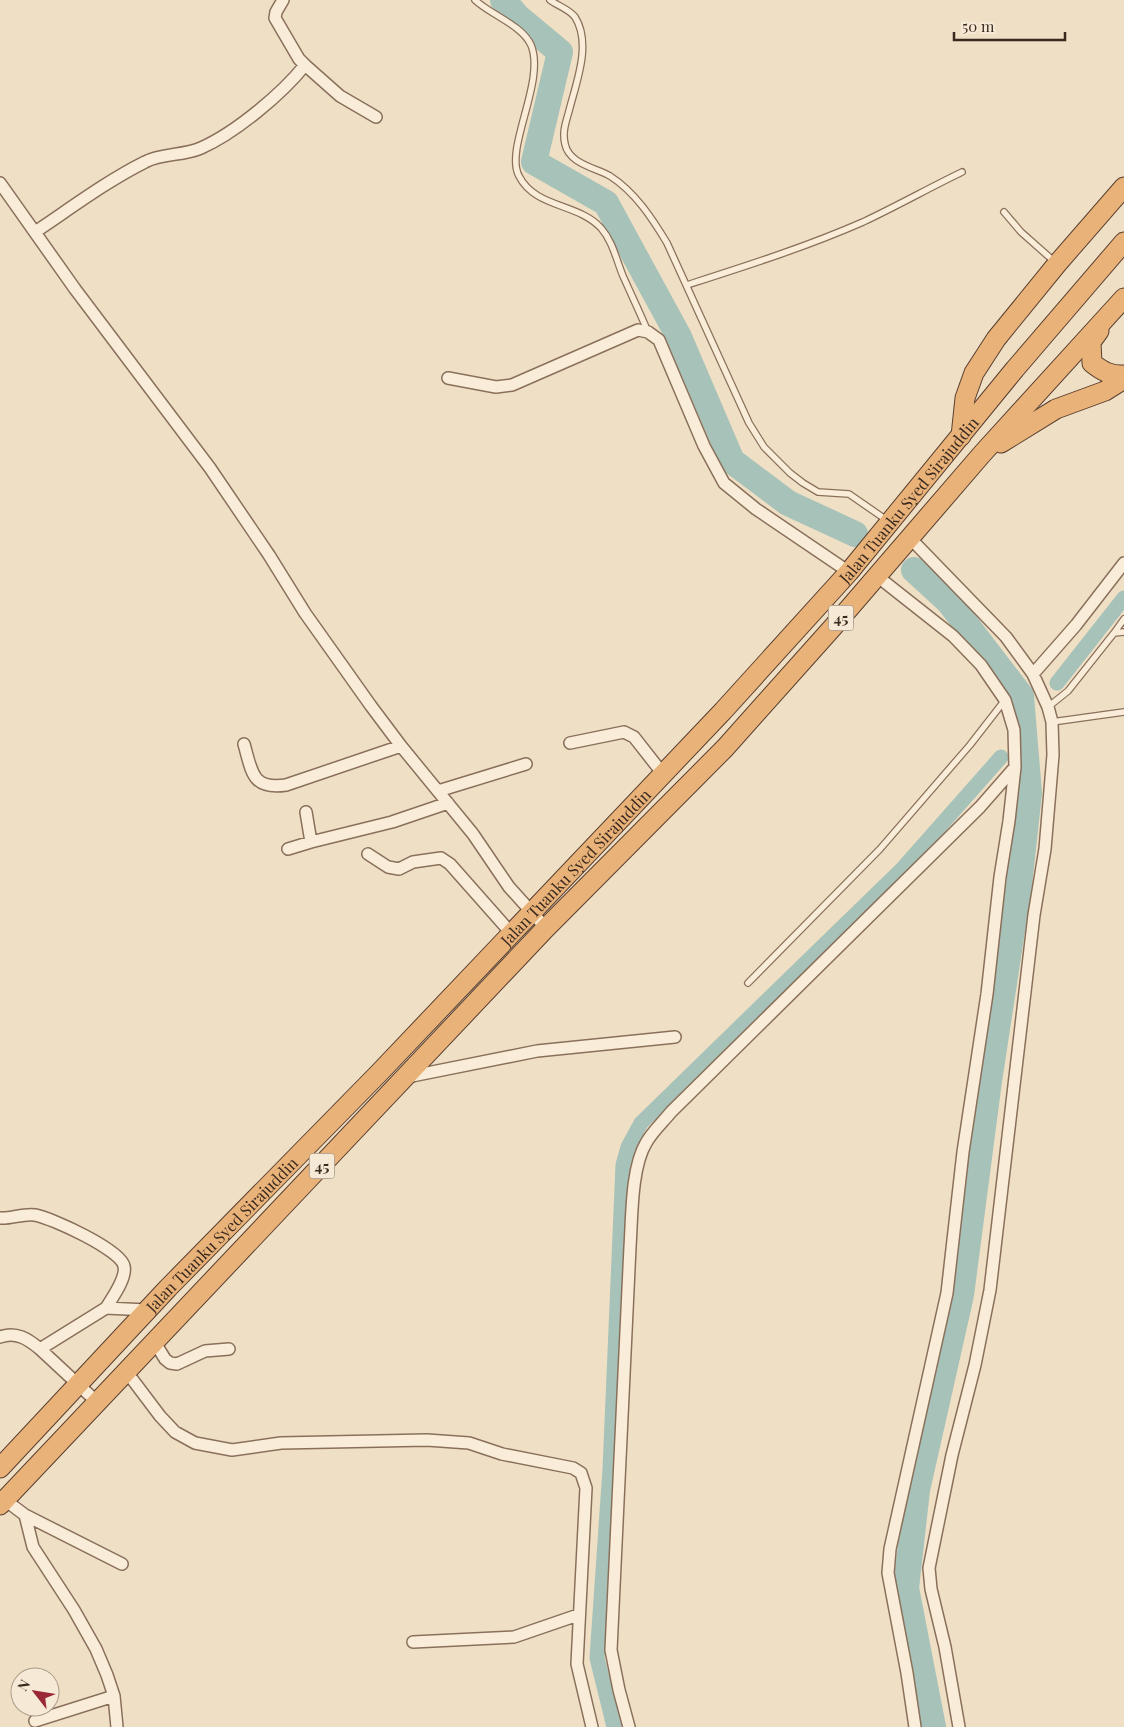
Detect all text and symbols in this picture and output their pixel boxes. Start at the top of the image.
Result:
scale bar [954,10,1065,42]
text: 50 m [962,16,995,36]
street label: Jalan Tuanku Syed Sirajuddin [833,412,983,588]
road number: 45 [828,606,854,630]
street label: Jalan Tuanku Syed Sirajuddin [495,783,655,950]
street label: Jalan Tuanku Syed Sirajuddin [140,1152,302,1317]
road number: 45 [310,1154,334,1178]
north arrow [10,1667,60,1717]
text: N [13,1676,34,1694]

